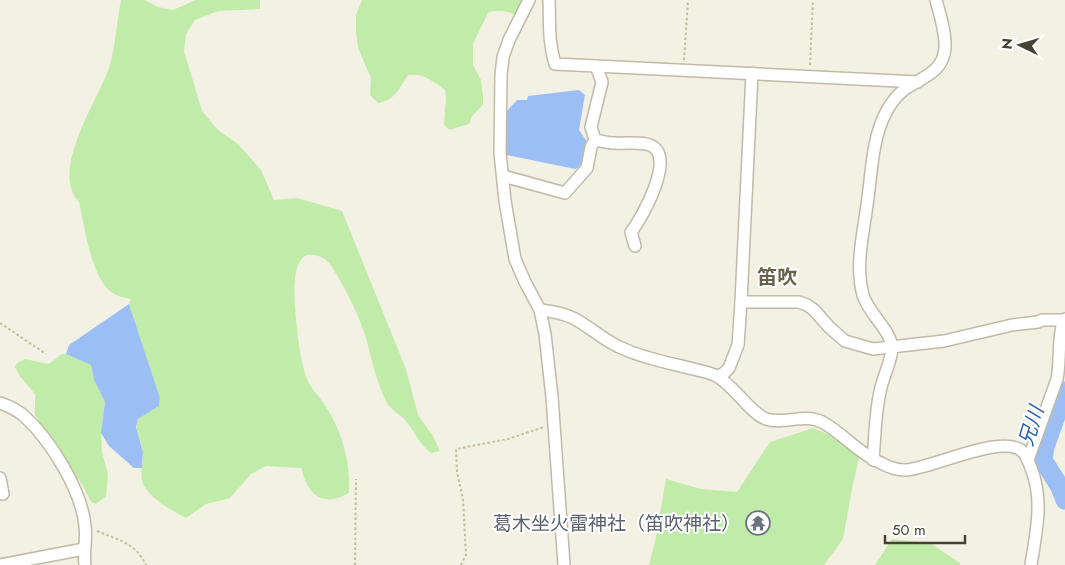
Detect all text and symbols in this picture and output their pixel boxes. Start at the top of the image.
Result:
north arrow [995,20,1045,70]
text: N [997,37,1017,50]
district label: 笛吹 [757,263,797,292]
water label: 兄川 [1012,401,1052,450]
place label: 葛木坐火雷神社（笛吹神社） [493,510,740,537]
temple icon: 葛木坐火雷神社（笛吹神社） [745,510,771,536]
scale bar [885,512,965,544]
text: 50 m [892,519,926,541]

